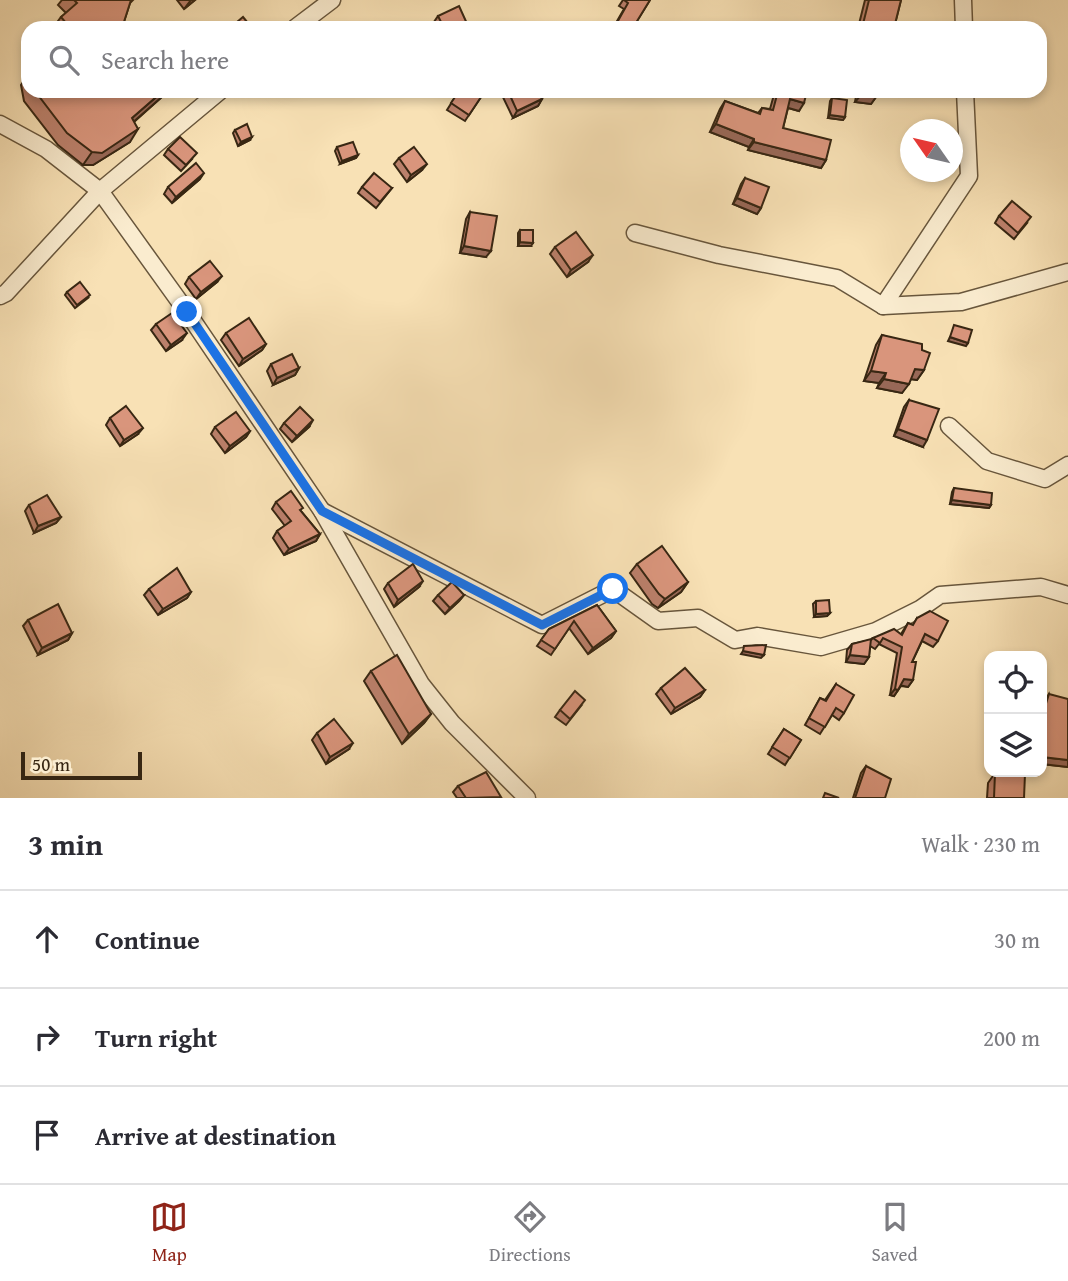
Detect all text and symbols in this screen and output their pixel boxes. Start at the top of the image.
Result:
search box [21,21,1047,98]
text: Search here [101,40,229,79]
icon: search [45,41,83,79]
north arrow [900,119,963,182]
route end [171,296,202,327]
route start [597,573,628,604]
map controls [984,651,1047,777]
button: locate [984,651,1047,714]
button: layers [984,714,1047,777]
scale bar [21,749,142,781]
text: 50 m [32,750,70,778]
text: 3 min [28,822,103,866]
text: Walk · 230 m [921,827,1040,860]
icon: ahead [28,920,66,958]
text: Continue [95,920,200,959]
text: 30 m [994,923,1040,956]
icon: right [28,1018,66,1056]
text: Turn right [95,1018,217,1057]
text: 200 m [983,1021,1040,1054]
icon: arrive [28,1116,66,1154]
text: Arrive at destination [95,1116,336,1155]
tab: Map [150,1198,188,1268]
tab: Directions [489,1198,571,1268]
tab: Saved [872,1198,918,1268]

